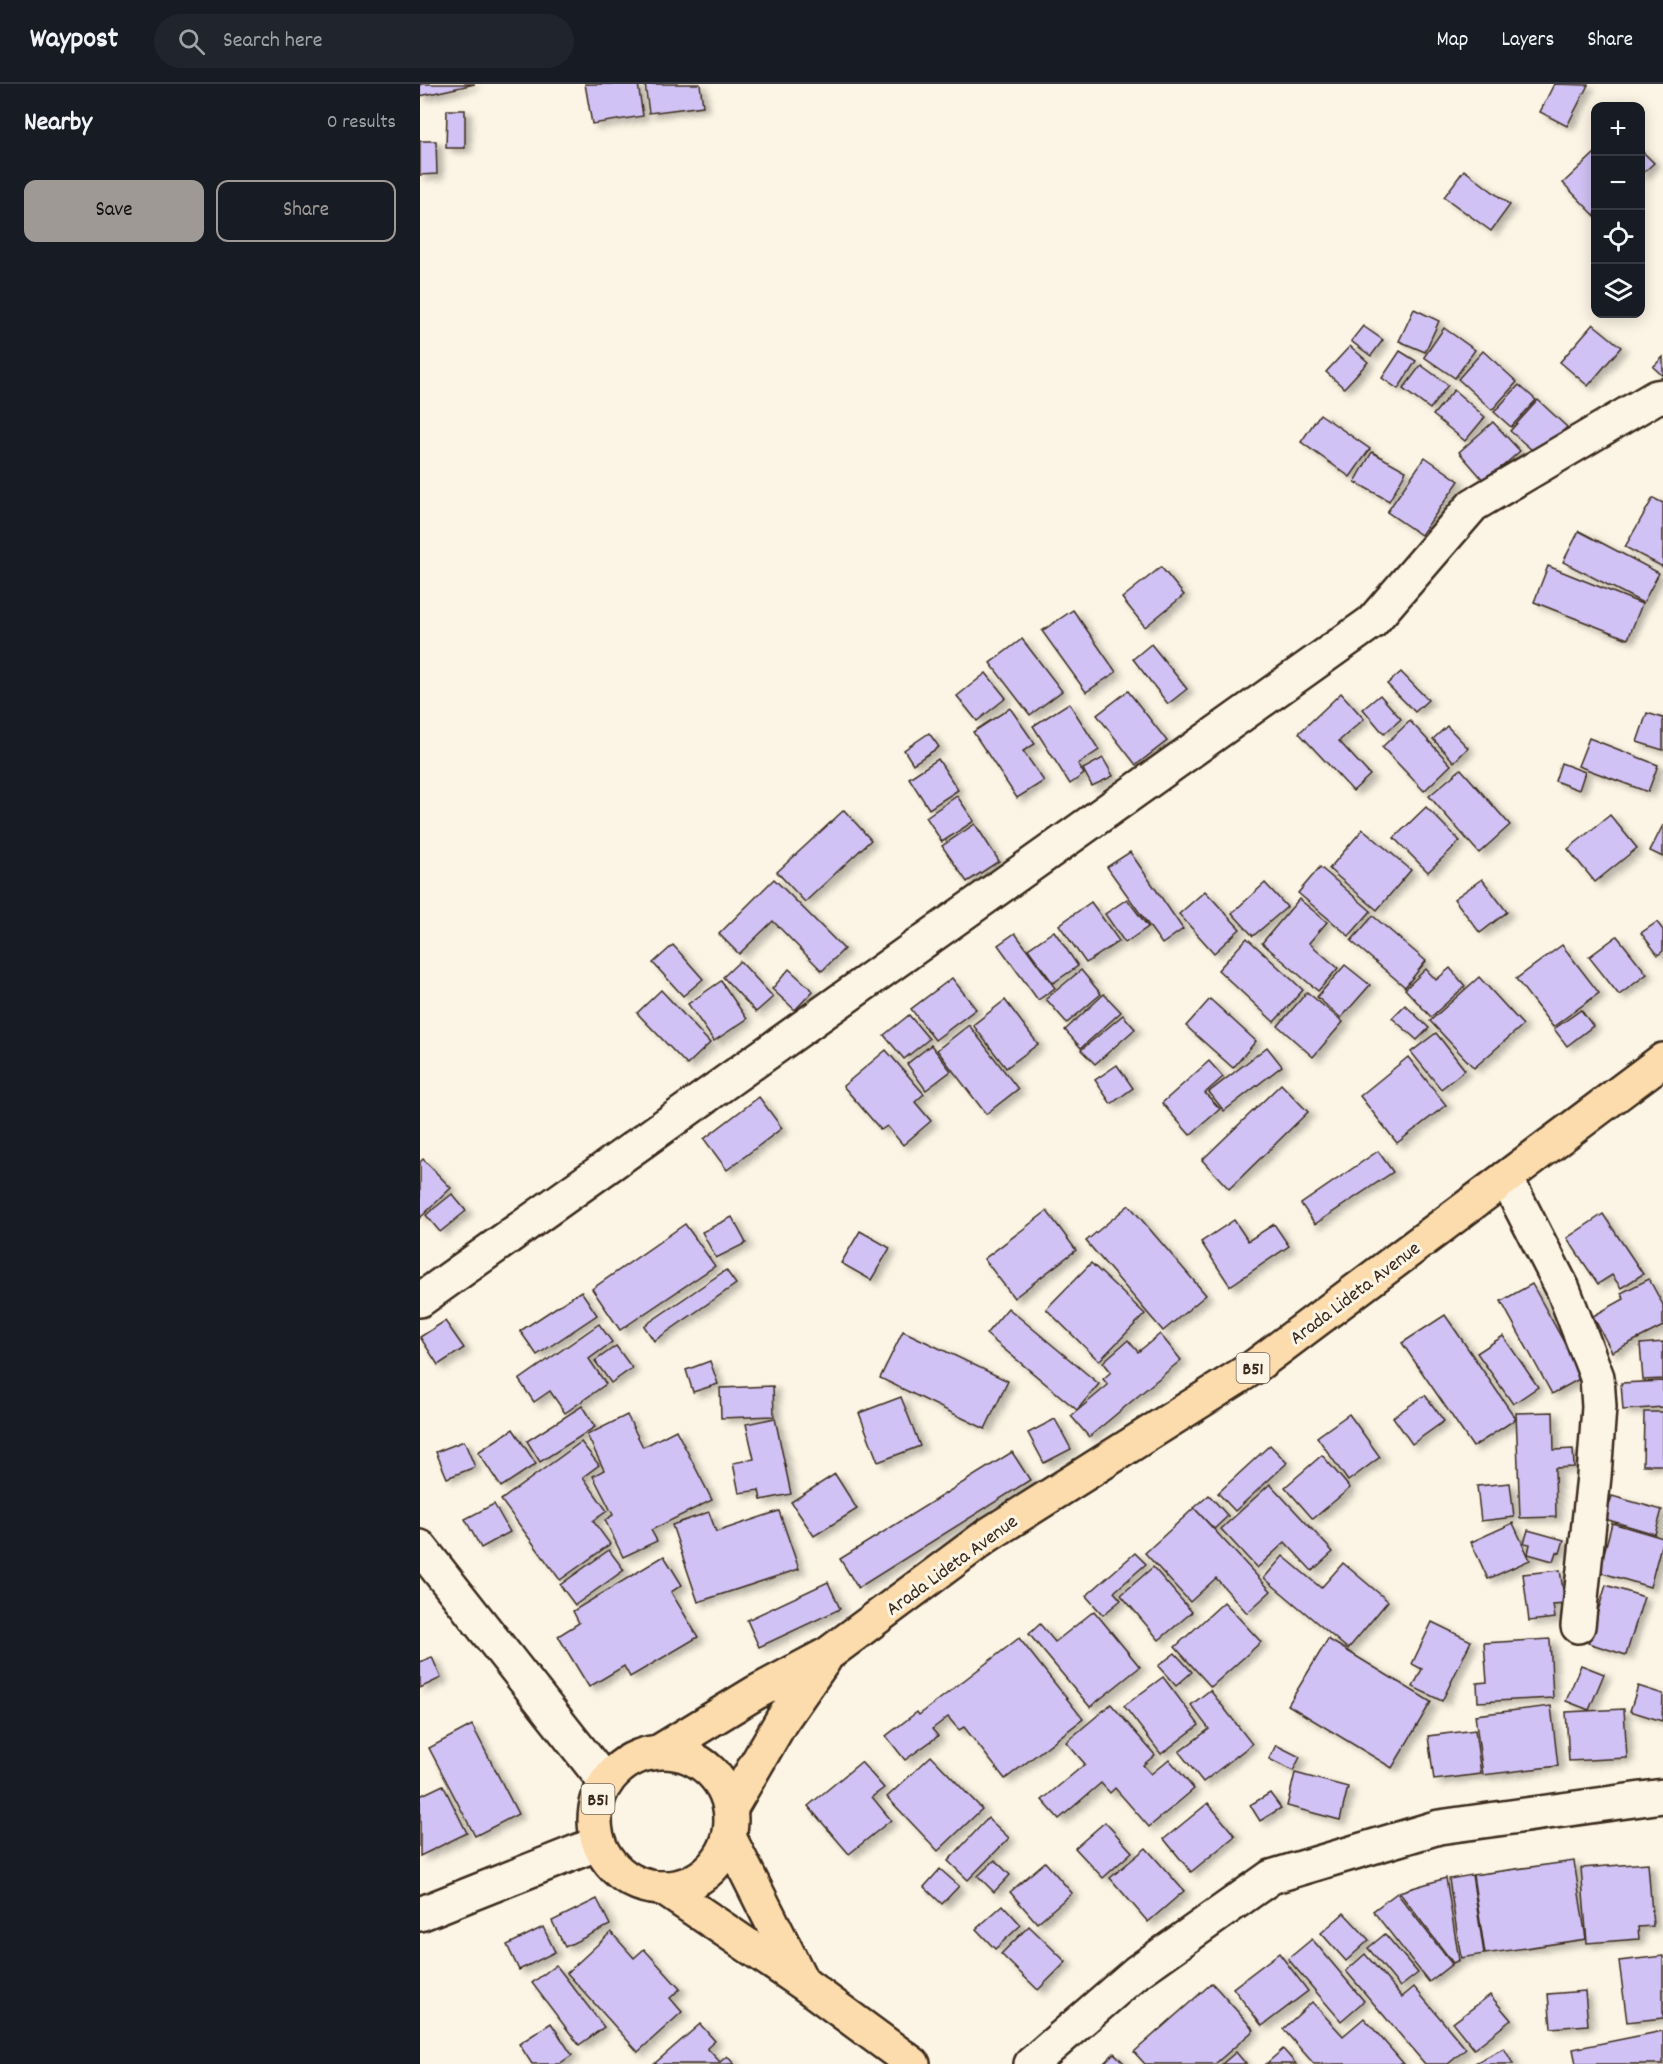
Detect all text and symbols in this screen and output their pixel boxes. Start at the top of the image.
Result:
search box [154,14,574,68]
text: Waypost [30,21,118,61]
icon: search [175,25,208,58]
text: Search here [223,26,322,57]
text: Map [1437,26,1468,56]
text: Layers [1501,26,1554,56]
text: Share [1587,26,1633,56]
map controls [1591,102,1645,318]
button: + [1591,102,1645,156]
text: Nearby [24,105,92,142]
text: 0 results [327,109,396,137]
button: − [1591,156,1645,210]
button: Save [24,180,204,242]
button: Share [216,180,396,242]
button: locate [1591,210,1645,264]
button: layers [1591,264,1645,318]
street label: Arada Lideta Avenue [1285,1236,1427,1353]
road number: B51 [1236,1353,1270,1383]
street label: Arada Lideta Avenue [881,1509,1025,1624]
road number: B51 [582,1784,615,1814]

